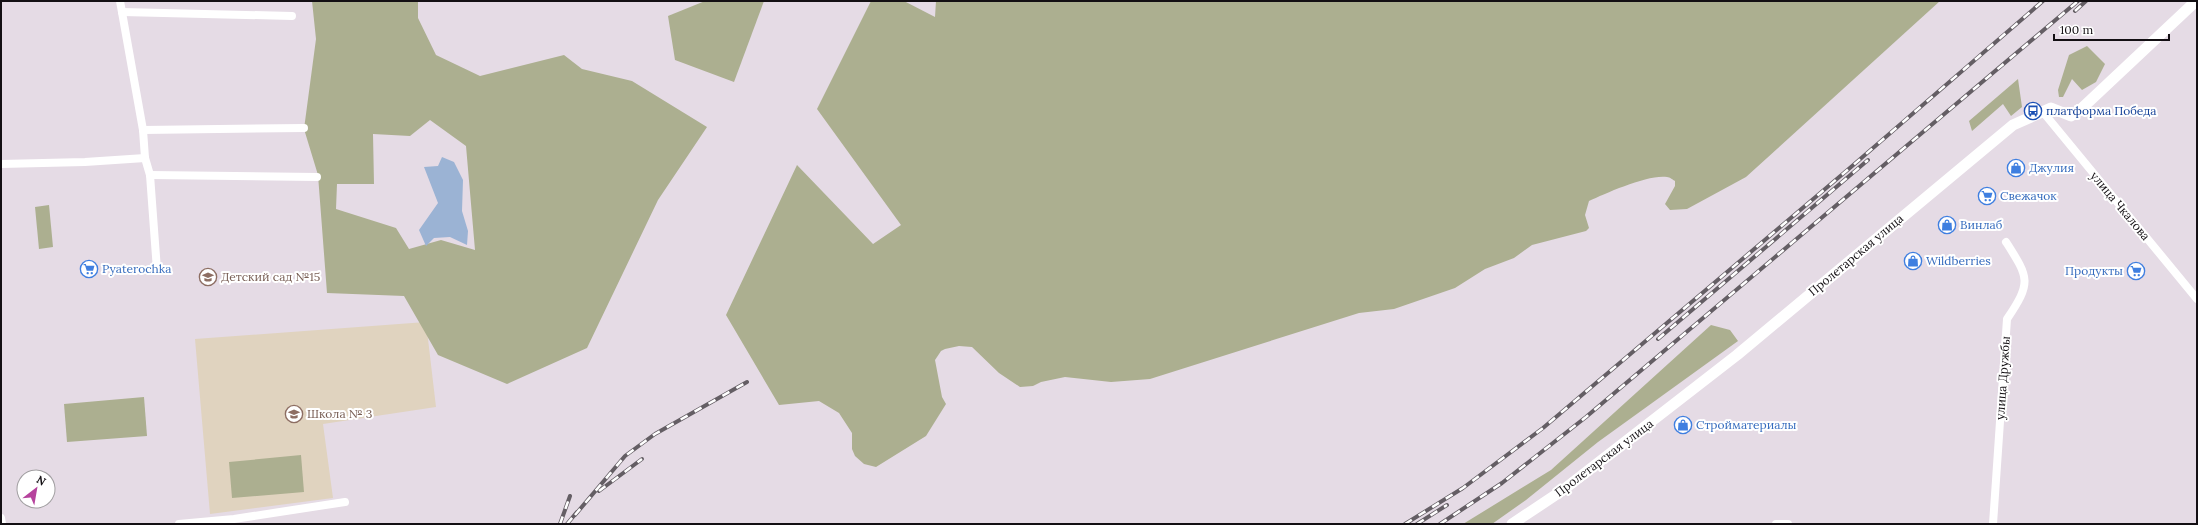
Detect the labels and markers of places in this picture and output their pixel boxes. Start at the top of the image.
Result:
bus stop icon: платформа Победа [2023,101,2043,121]
place label: платформа Победа [2046,103,2157,118]
shop icon: Джулия [2006,158,2026,178]
place label: Джулия [2029,160,2074,175]
supermarket icon: Свежачок [1977,186,1997,206]
place label: Свежачок [2000,188,2057,203]
shop icon: Винлаб [1937,215,1957,235]
place label: Винлаб [1960,217,2003,232]
shop icon: Wildberries [1903,251,1923,271]
place label: Wildberries [1926,253,1991,268]
supermarket icon: Pyaterochka [79,259,99,279]
place label: Pyaterochka [102,261,171,276]
supermarket icon: Продукты [2126,261,2146,281]
place label: Продукты [2065,263,2123,278]
school or university icon: Детский сад №15 [198,267,218,287]
place label: Детский сад №15 [221,269,320,284]
school or university icon: Школа № 3 [284,404,304,424]
place label: Школа № 3 [307,406,373,421]
shop icon: Стройматериалы [1673,415,1693,435]
place label: Стройматериалы [1696,417,1797,432]

